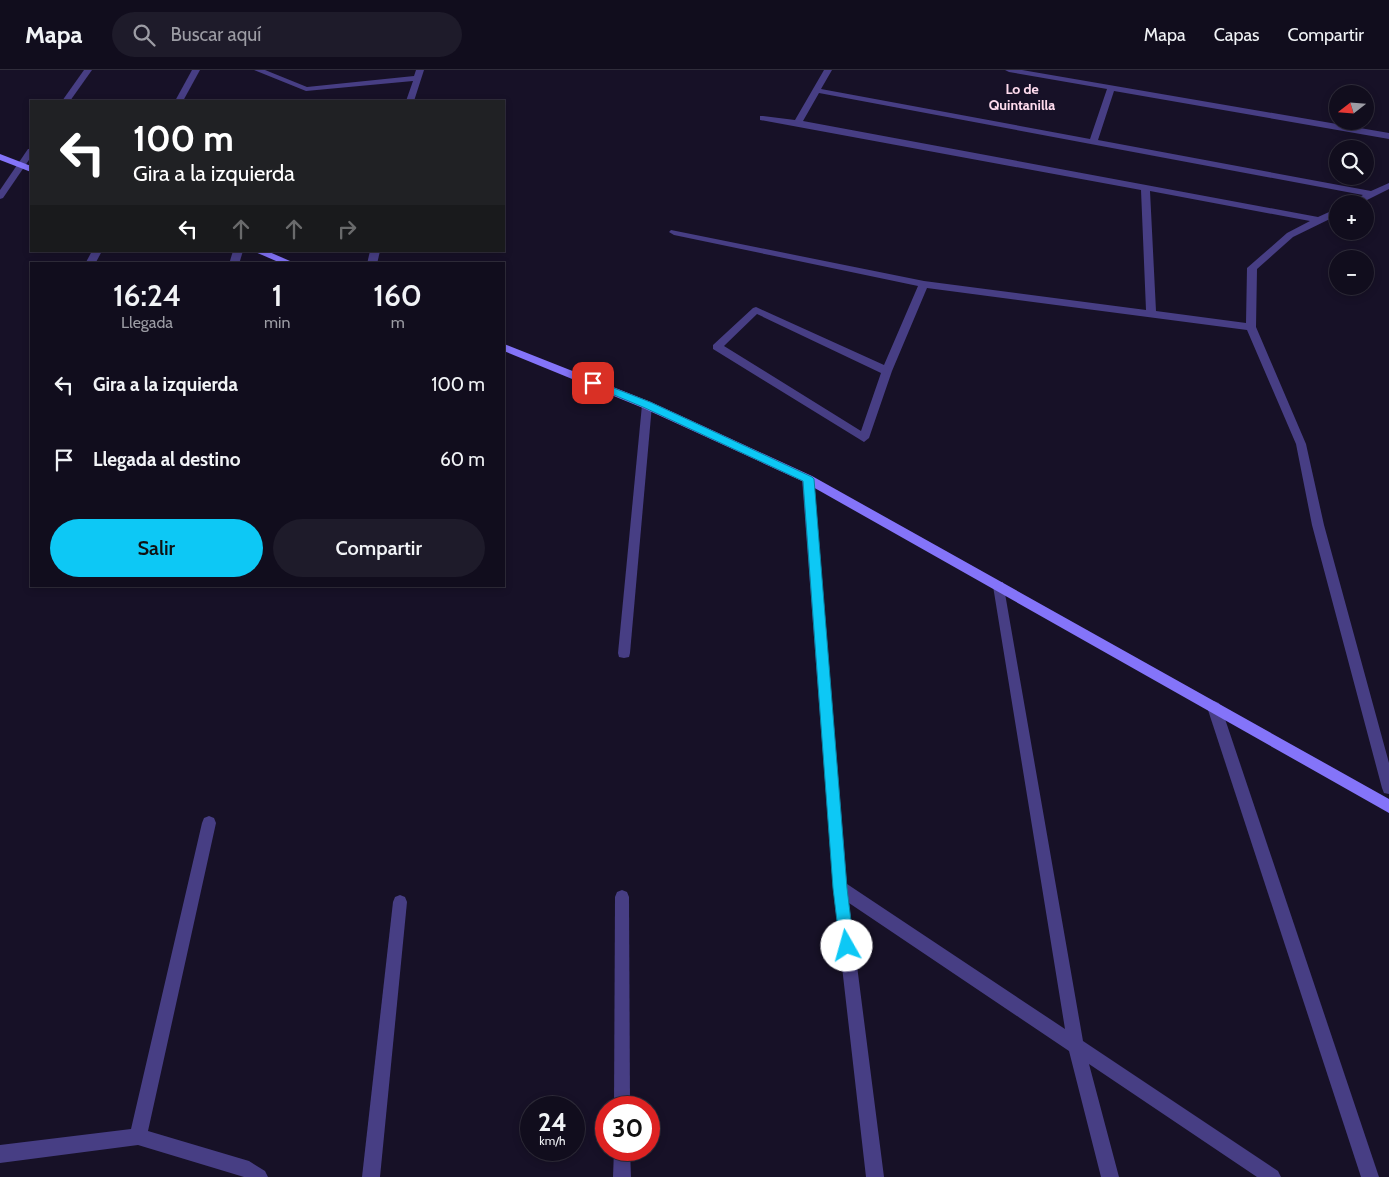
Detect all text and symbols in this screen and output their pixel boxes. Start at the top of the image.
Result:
search box [112,12,462,57]
text: Mapa [25,20,82,49]
icon: search [130,21,158,49]
text: Buscar aquí [170,23,261,46]
text: Mapa [1144,24,1186,46]
text: Capas [1214,24,1260,46]
text: Compartir [1288,24,1364,46]
district label: Lo de Quintanilla [989,80,1055,114]
north arrow [1329,85,1374,130]
map controls [1329,85,1374,295]
text: 100 m [133,117,234,160]
icon: left [50,120,115,185]
button: search [1329,140,1374,185]
text: Gira a la izquierda [133,160,295,187]
button: + [1329,195,1374,240]
icon: left [174,215,202,243]
icon: ahead [227,215,255,243]
icon: ahead [280,215,308,243]
icon: right [333,215,361,243]
button: − [1329,250,1374,295]
text: 16:24 [113,277,181,314]
text: 1 [272,277,282,314]
text: 160 [373,277,422,314]
text: Llegada [121,313,173,332]
text: min [264,313,290,332]
text: m [391,313,405,332]
pin [572,362,614,404]
icon: arrive [579,369,607,397]
icon: left [50,371,78,399]
text: Gira a la izquierda [93,373,238,396]
text: 100 m [431,373,485,396]
icon: arrive [50,446,78,474]
text: Llegada al destino [93,448,240,471]
text: 60 m [440,448,485,471]
button: Salir [50,519,263,577]
button: Compartir [273,519,485,577]
position arrow [820,919,872,971]
speed limit sign: 30 [595,1096,660,1161]
text: 24 [538,1107,567,1137]
text: km/h [539,1133,566,1148]

